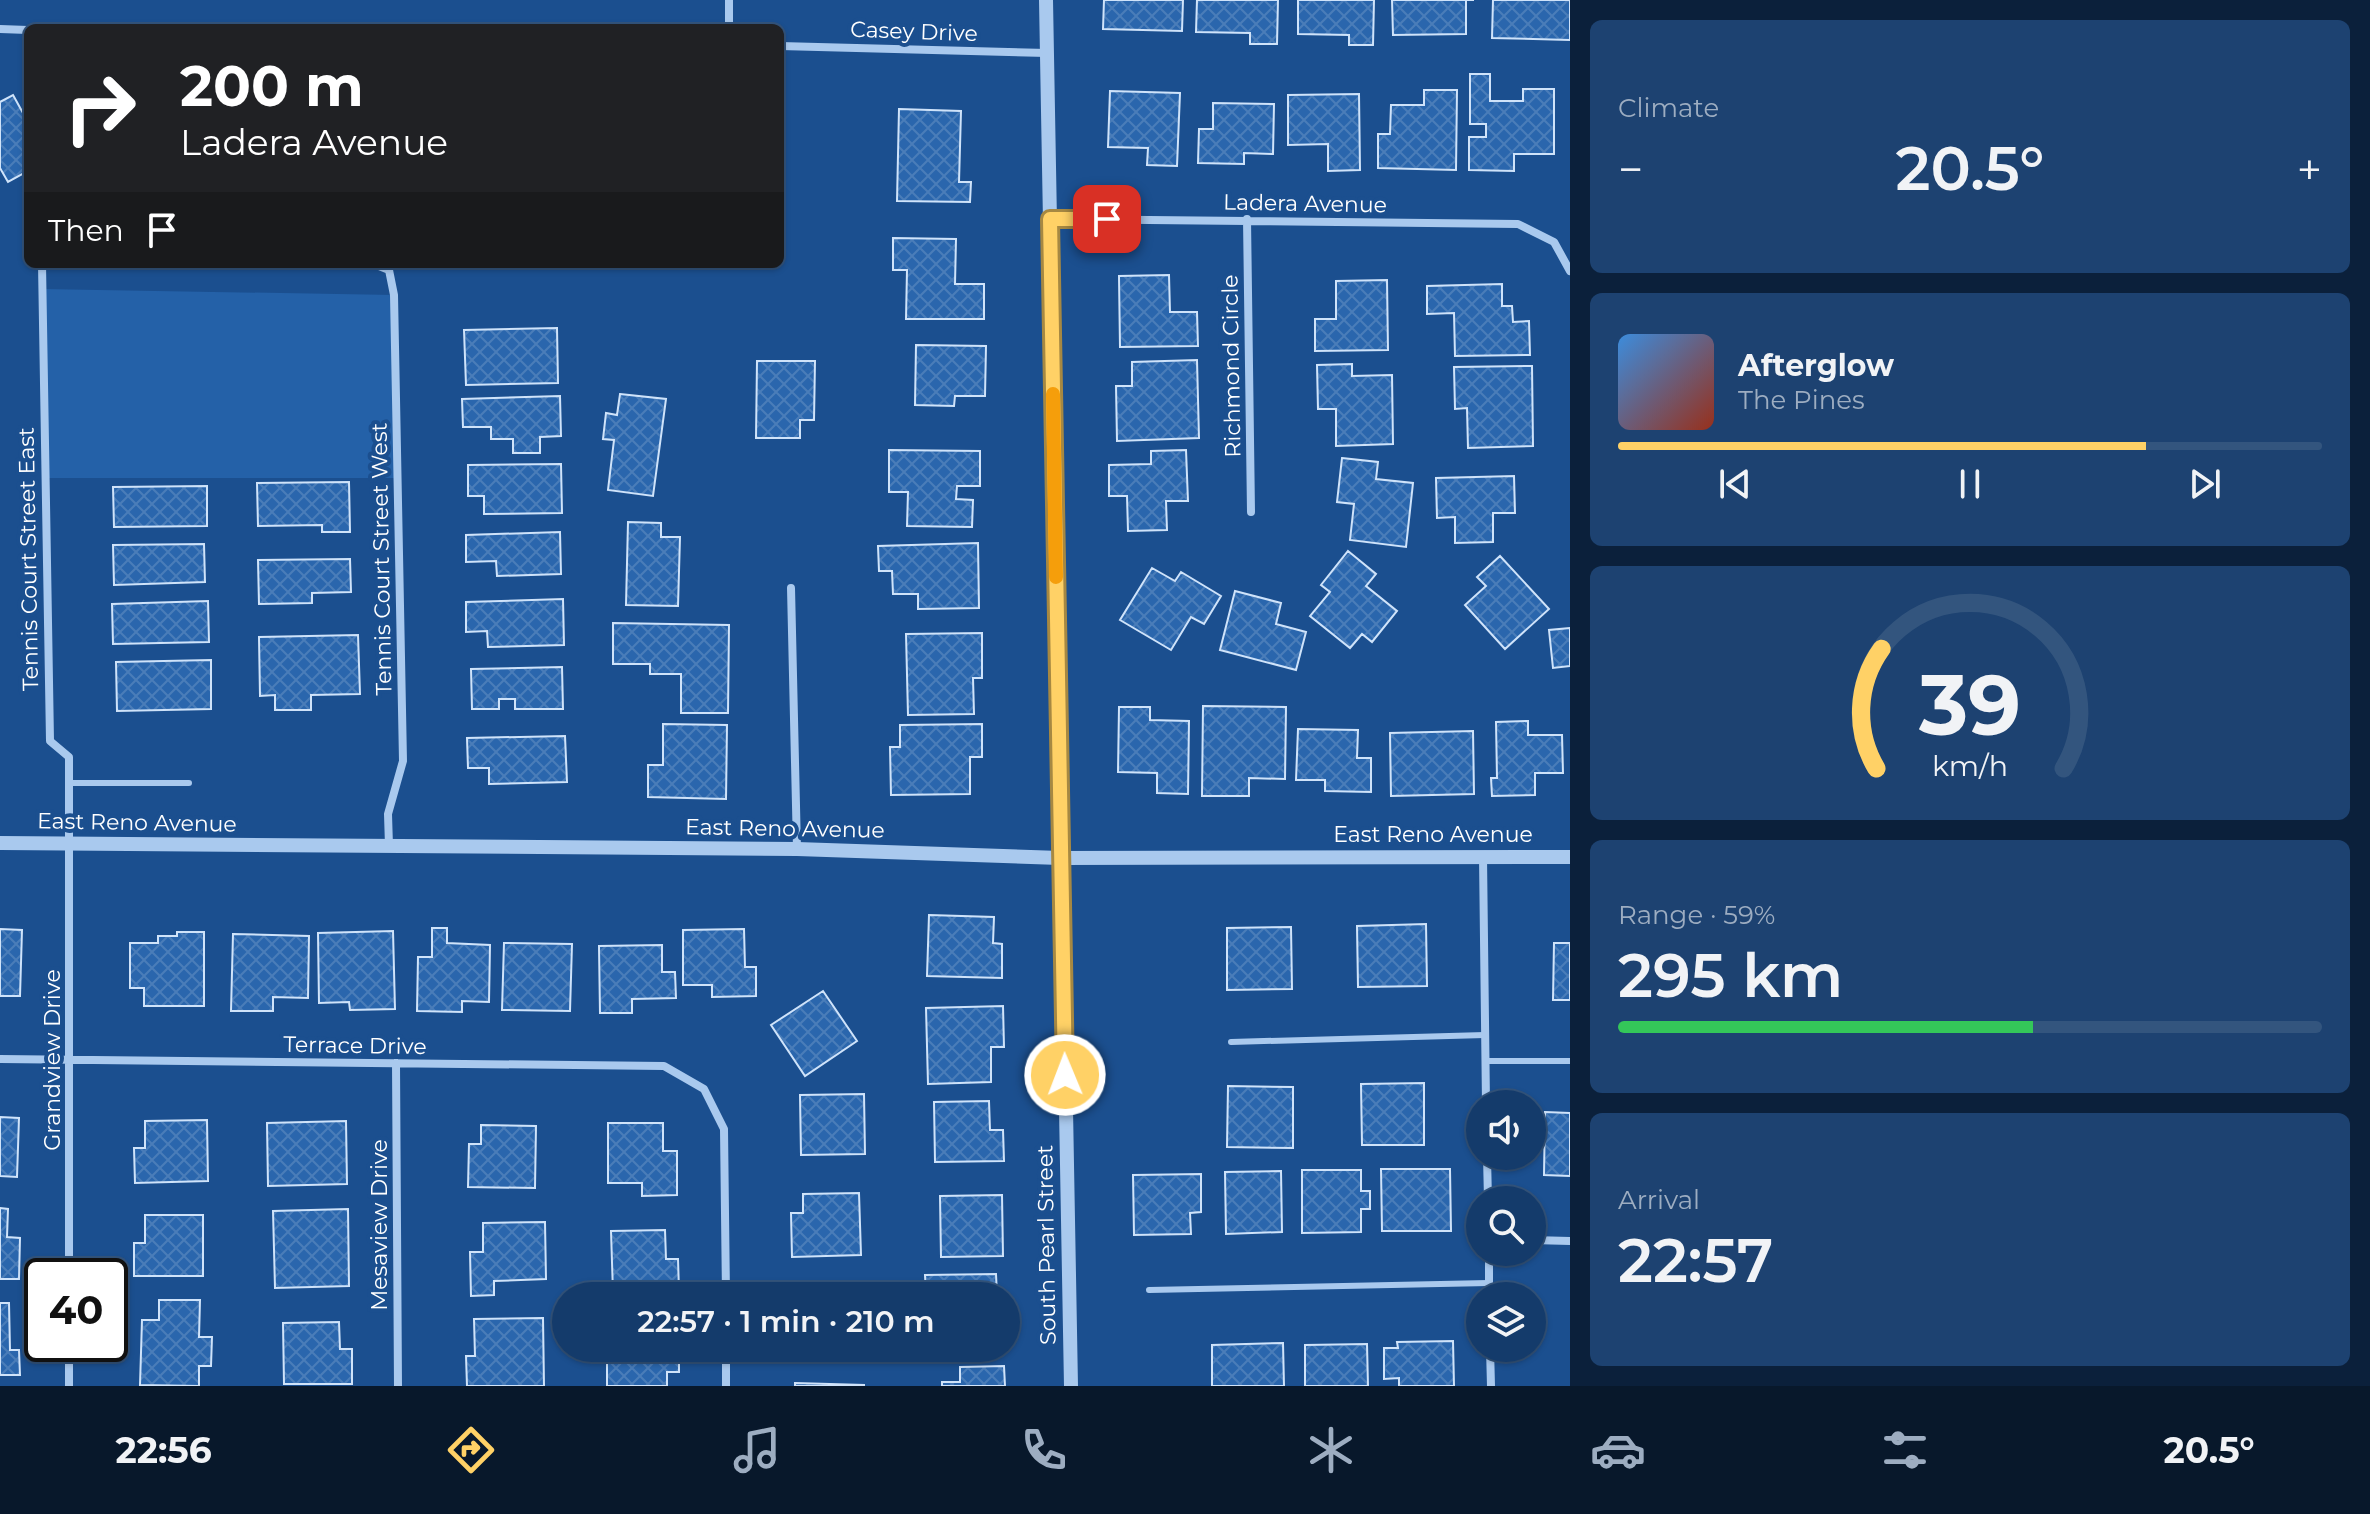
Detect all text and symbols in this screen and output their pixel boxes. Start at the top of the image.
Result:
street label: Casey Drive [850,16,978,47]
text: 200 m [180,52,364,120]
icon: right [48,56,152,160]
text: Climate [1618,92,1719,124]
text: Ladera Avenue [180,120,448,164]
text: 20.5° [1896,132,2044,205]
text: − [1618,142,1643,196]
text: + [2297,142,2322,196]
pin [1073,185,1141,253]
street label: Ladera Avenue [1223,189,1387,218]
icon: arrive [1085,197,1129,241]
icon: arrive [140,208,184,252]
text: Then [48,212,124,249]
street label: Richmond Circle [1216,274,1247,458]
text: Afterglow [1738,347,1894,384]
text: The Pines [1738,384,1865,416]
street label: Tennis Court Street West [366,422,397,696]
street label: Tennis Court Street East [13,427,44,691]
icon: previous [1713,462,1757,506]
icon: pause [1948,462,1992,506]
icon: next [2183,462,2227,506]
text: 39 [1918,654,2021,756]
text: km/h [1932,748,2008,783]
street label: East Reno Avenue [37,807,237,838]
street label: East Reno Avenue [685,813,885,844]
street label: East Reno Avenue [1333,821,1533,848]
text: Range · 59% [1618,899,1775,931]
text: 295 km [1618,939,1843,1012]
street label: Grandview Drive [39,969,66,1151]
street label: Terrace Drive [283,1031,427,1060]
position arrow [1023,1033,1107,1117]
map controls [1466,1090,1546,1362]
button: sound [1466,1090,1546,1170]
street label: Mesaview Drive [366,1139,393,1311]
street label: South Pearl Street [1031,1145,1062,1345]
text: Arrival [1618,1184,1700,1216]
button: search [1466,1186,1546,1266]
text: 22:57 [1618,1224,1773,1297]
speed limit sign: 40 [24,1258,128,1362]
button: layers [1466,1282,1546,1362]
text: 22:57 · 1 min · 210 m [637,1303,935,1340]
icon: directions [443,1422,499,1478]
icon: music [729,1422,785,1478]
icon: phone [1016,1422,1072,1478]
icon: climate [1303,1422,1359,1478]
icon: car [1590,1422,1646,1478]
icon: filters [1877,1422,1933,1478]
text: 22:56 [115,1428,212,1472]
text: 20.5° [2164,1428,2254,1472]

